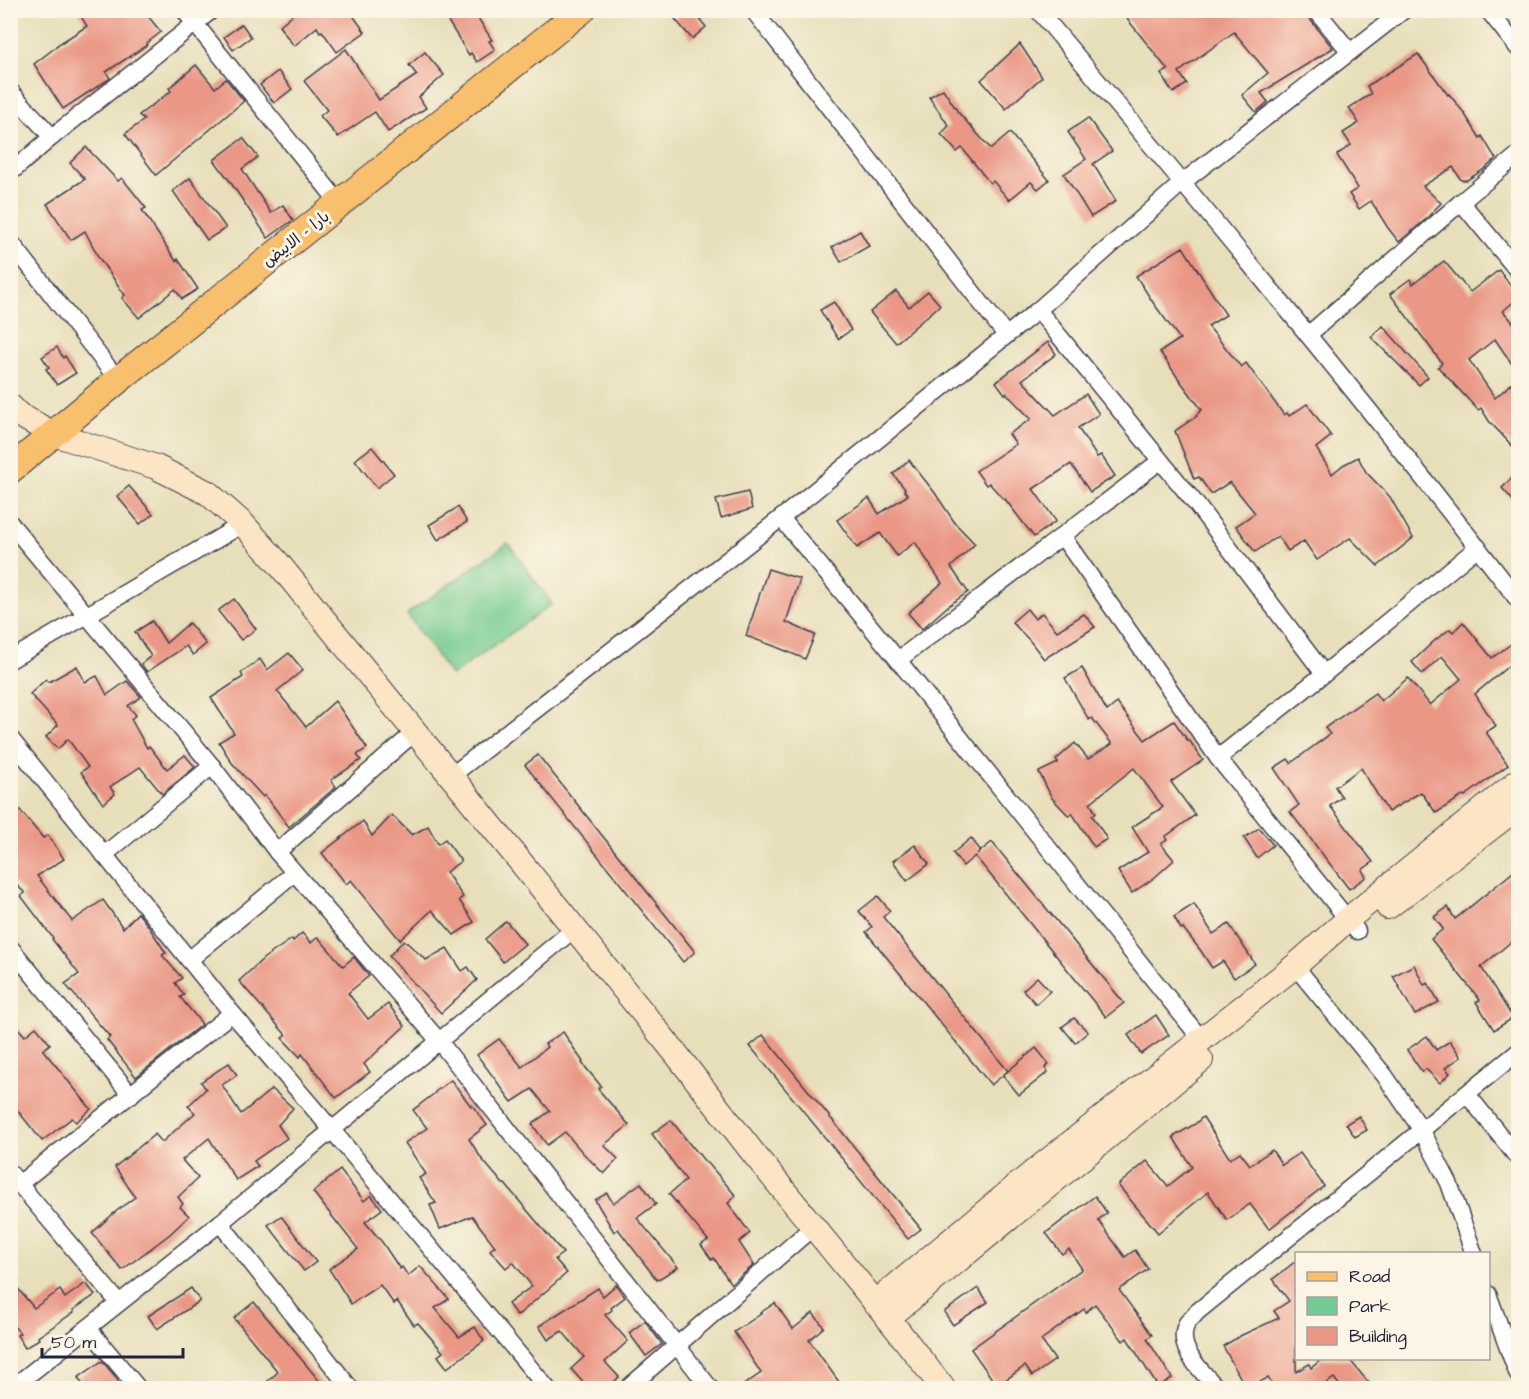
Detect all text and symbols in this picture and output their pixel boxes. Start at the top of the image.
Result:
street label: بارا - الابيض [258,206,334,272]
legend [1295,1252,1490,1360]
text: Road [1349,1264,1390,1289]
text: Park [1349,1294,1391,1319]
scale bar [42,1321,183,1359]
text: Building [1349,1324,1407,1350]
text: 50 m [51,1330,96,1355]

